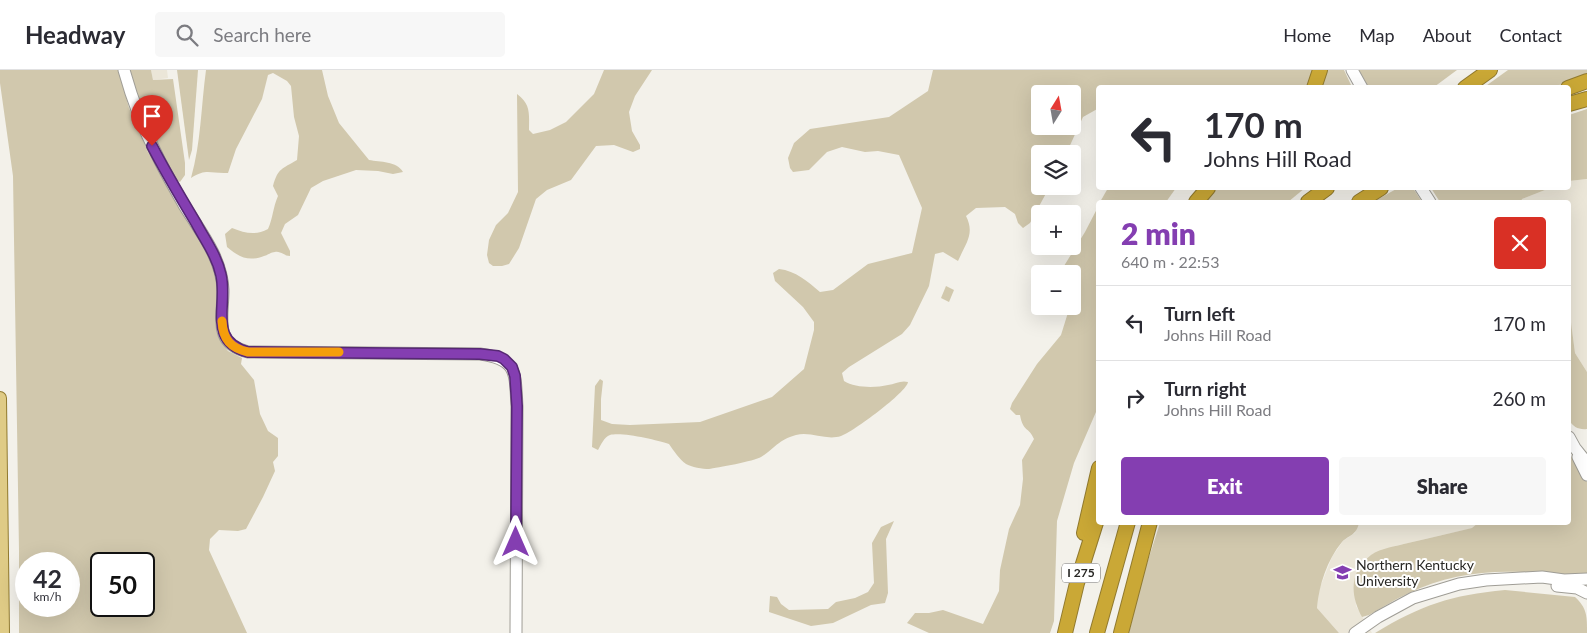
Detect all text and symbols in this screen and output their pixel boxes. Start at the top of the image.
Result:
search box [155,12,505,57]
text: Headway [25,20,125,49]
icon: search [173,21,201,49]
text: Search here [213,23,311,46]
text: Home [1283,24,1331,46]
text: Map [1359,24,1395,46]
text: About [1423,24,1472,46]
text: Contact [1500,24,1562,46]
north arrow [1031,85,1081,135]
map controls [1031,85,1081,315]
pin [131,95,173,146]
icon: arrive [138,102,166,130]
text: 170 m [1204,103,1303,145]
icon: left [1121,105,1186,170]
button: layers [1031,145,1081,195]
text: Johns Hill Road [1204,145,1352,172]
button: + [1031,205,1081,255]
text: 2 min [1121,215,1196,251]
button: close [1494,217,1546,269]
text: 640 m · 22:53 [1121,252,1220,271]
button: − [1031,265,1081,315]
text: Turn left [1164,302,1235,325]
icon: left [1121,309,1149,337]
text: 170 m [1492,312,1546,335]
text: Johns Hill Road [1164,325,1272,344]
text: Turn right [1164,377,1246,400]
icon: right [1121,384,1149,412]
text: 260 m [1492,387,1546,410]
text: Johns Hill Road [1164,400,1272,419]
button: Exit [1121,457,1329,515]
button: Share [1339,457,1546,515]
position arrow [489,515,541,567]
speed limit sign: 50 [90,552,155,617]
place label: Northern Kentucky University [1356,556,1475,589]
text: 42 [33,563,62,593]
road number: I 275 [1062,563,1100,582]
school or university icon: Northern Kentucky University [1332,563,1352,583]
text: km/h [33,589,62,604]

